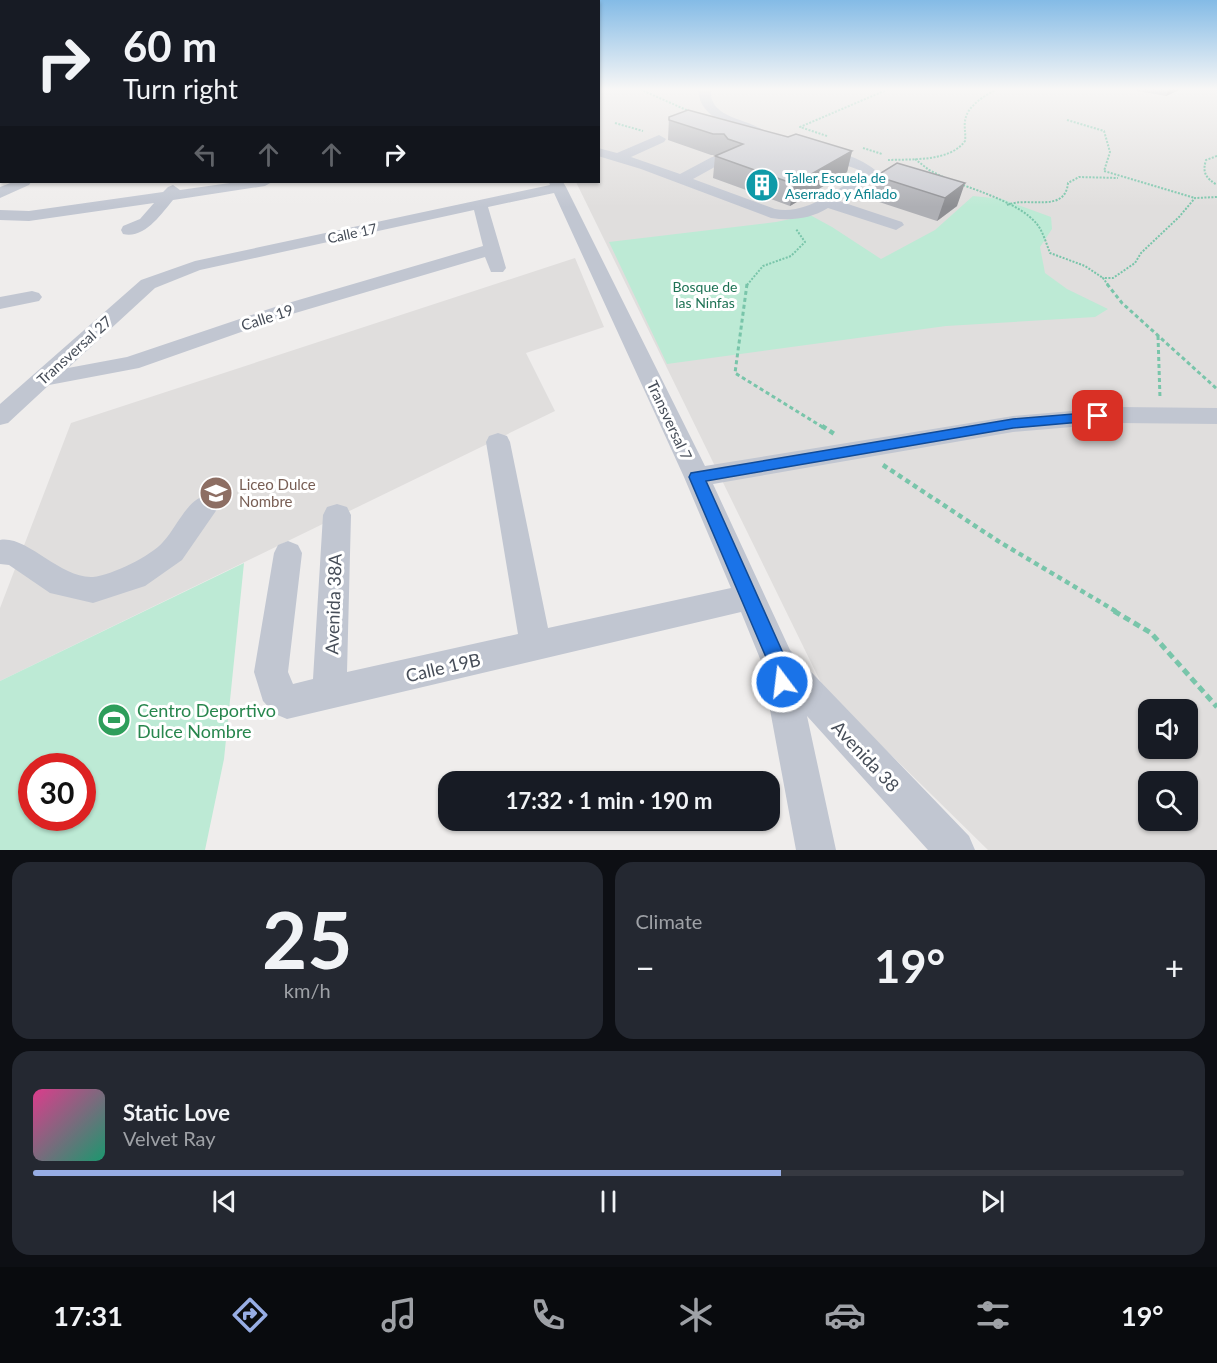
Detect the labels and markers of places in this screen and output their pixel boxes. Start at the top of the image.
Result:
building icon: Taller Escuela de Aserrado y Afilado [744,167,780,203]
place label: Taller Escuela de Aserrado y Afilado [785,169,897,202]
pin [1072,390,1123,441]
school or university icon: Liceo Dulce Nombre [198,475,234,511]
place label: Liceo Dulce Nombre [239,475,316,510]
place label: Centro Deportivo Dulce Nombre [137,699,276,742]
sports icon: Centro Deportivo Dulce Nombre [96,702,132,738]

